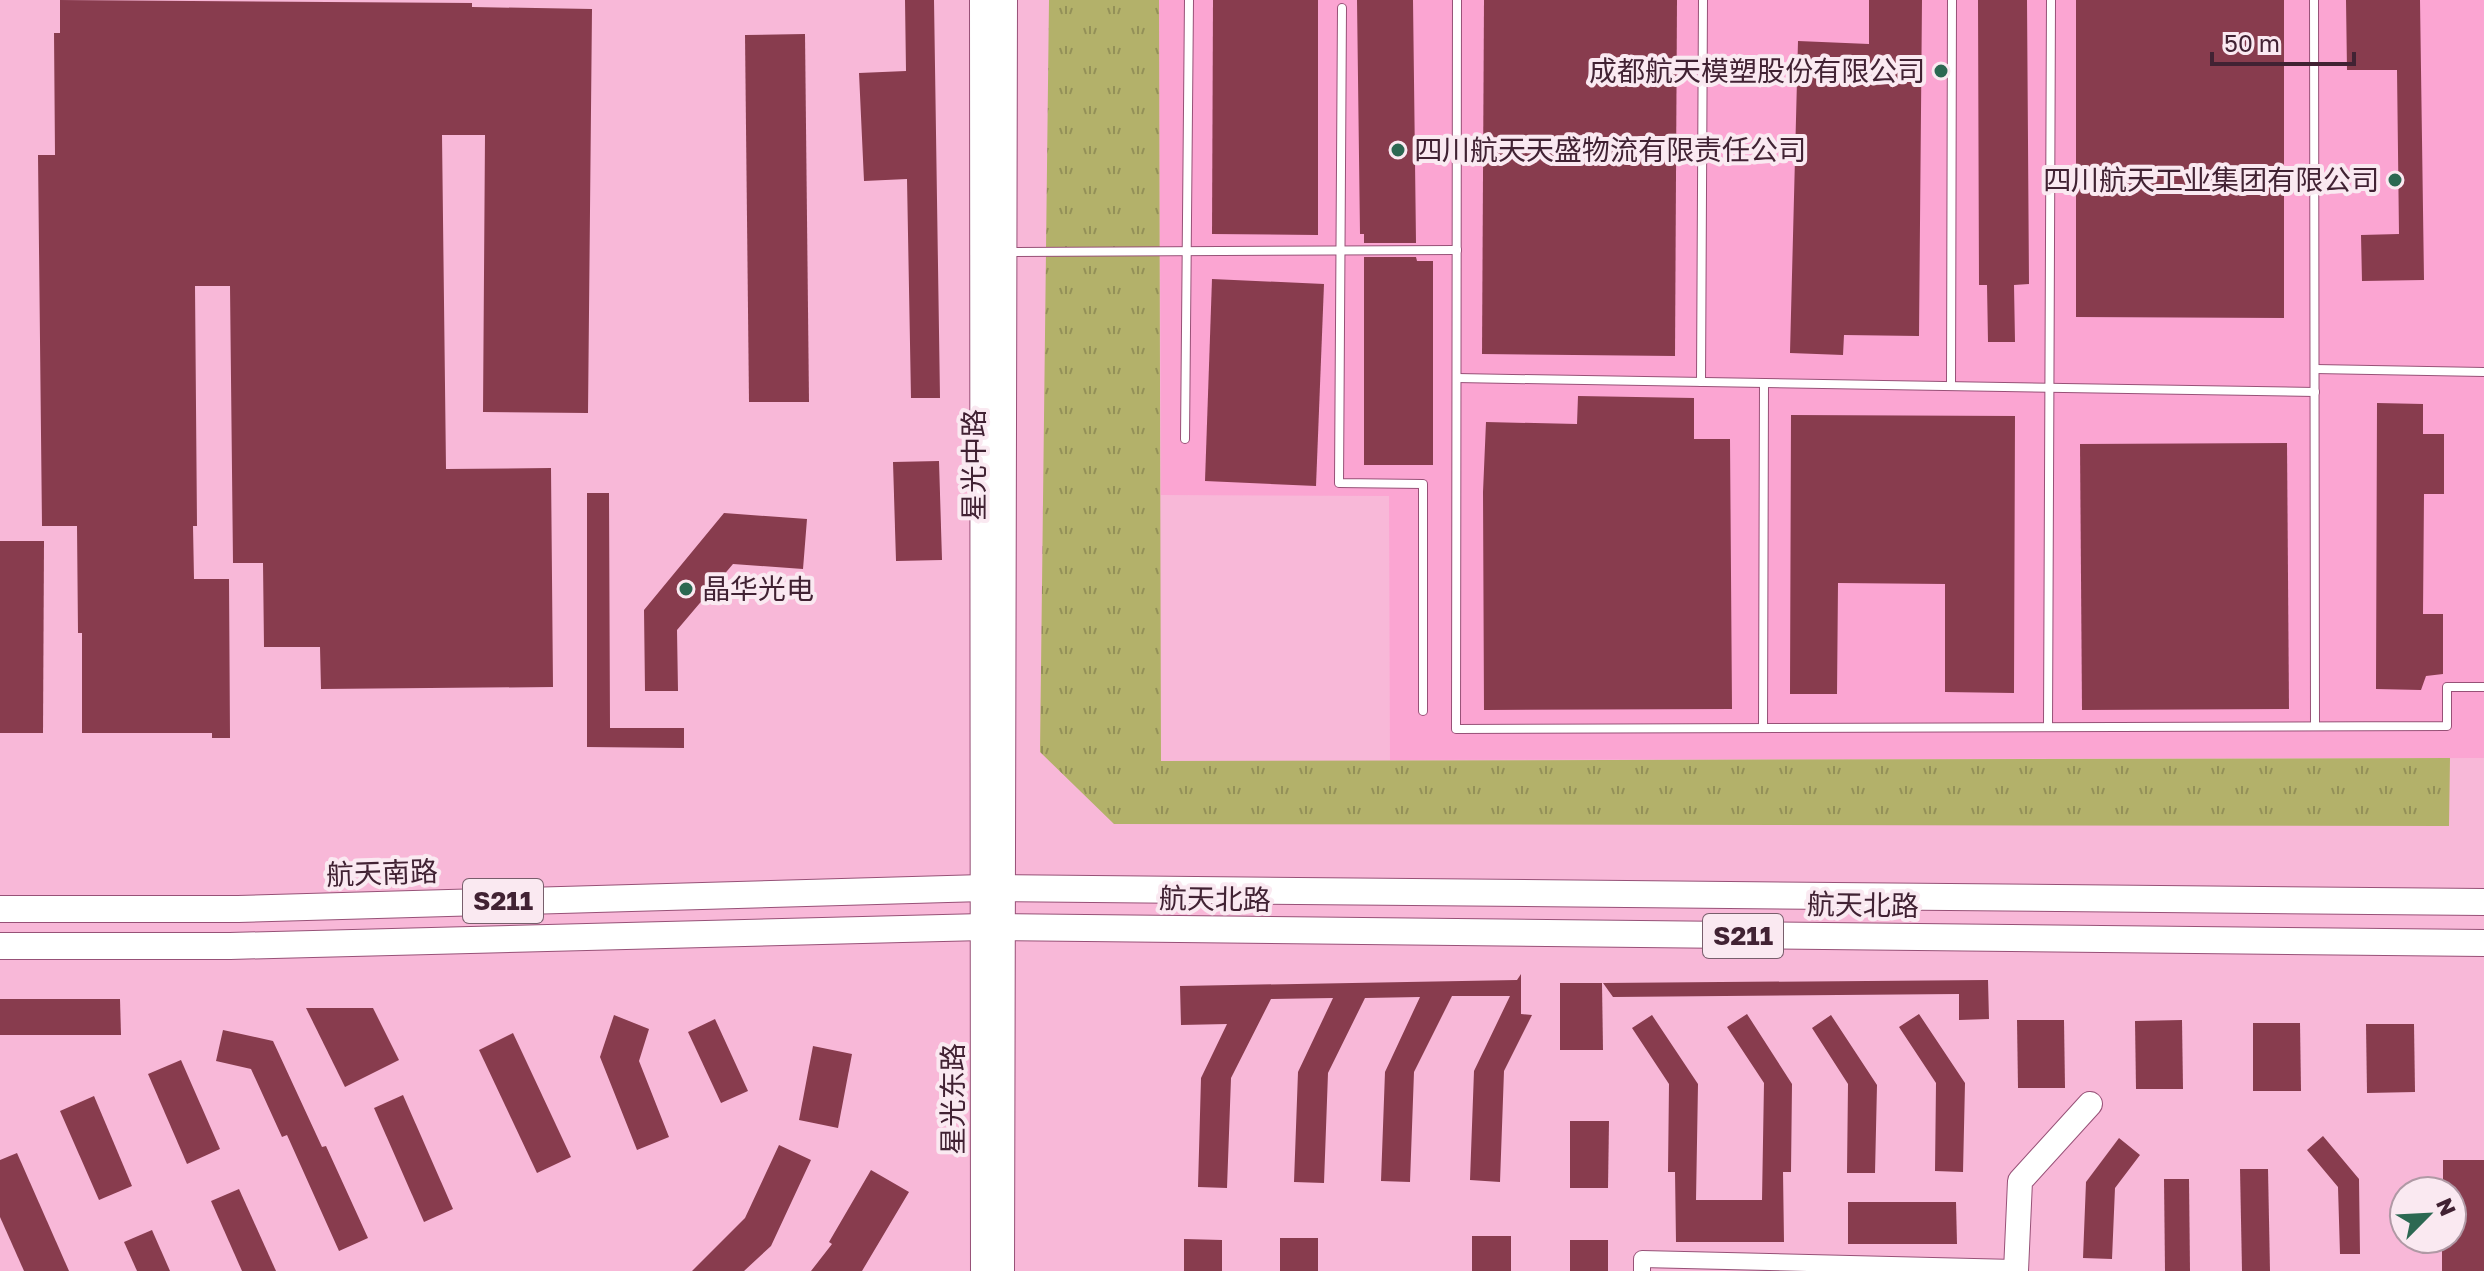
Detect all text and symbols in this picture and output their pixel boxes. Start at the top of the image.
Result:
scale bar [2212,16,2354,66]
text: 50 m [2224,28,2280,57]
place label: 成都航天模塑股份有限公司 [1589,54,1925,87]
marker: 成都航天模塑股份有限公司 [1932,62,1950,80]
place label: 四川航天天盛物流有限责任公司 [1414,133,1806,166]
marker: 四川航天天盛物流有限责任公司 [1389,141,1407,159]
place label: 四川航天工业集团有限公司 [2043,163,2379,196]
marker: 四川航天工业集团有限公司 [2386,171,2404,189]
street label: 星光中路 [957,409,990,521]
place label: 晶华光电 [702,572,814,605]
marker: 晶华光电 [677,580,695,598]
street label: 航天南路 [325,854,439,891]
road number: S211 [463,879,543,923]
street label: 航天北路 [1159,881,1271,916]
street label: 航天北路 [1807,887,1919,922]
road number: S211 [1703,914,1783,958]
street label: 星光东路 [936,1043,969,1155]
north arrow [2388,1175,2468,1255]
text: N [2431,1194,2462,1220]

